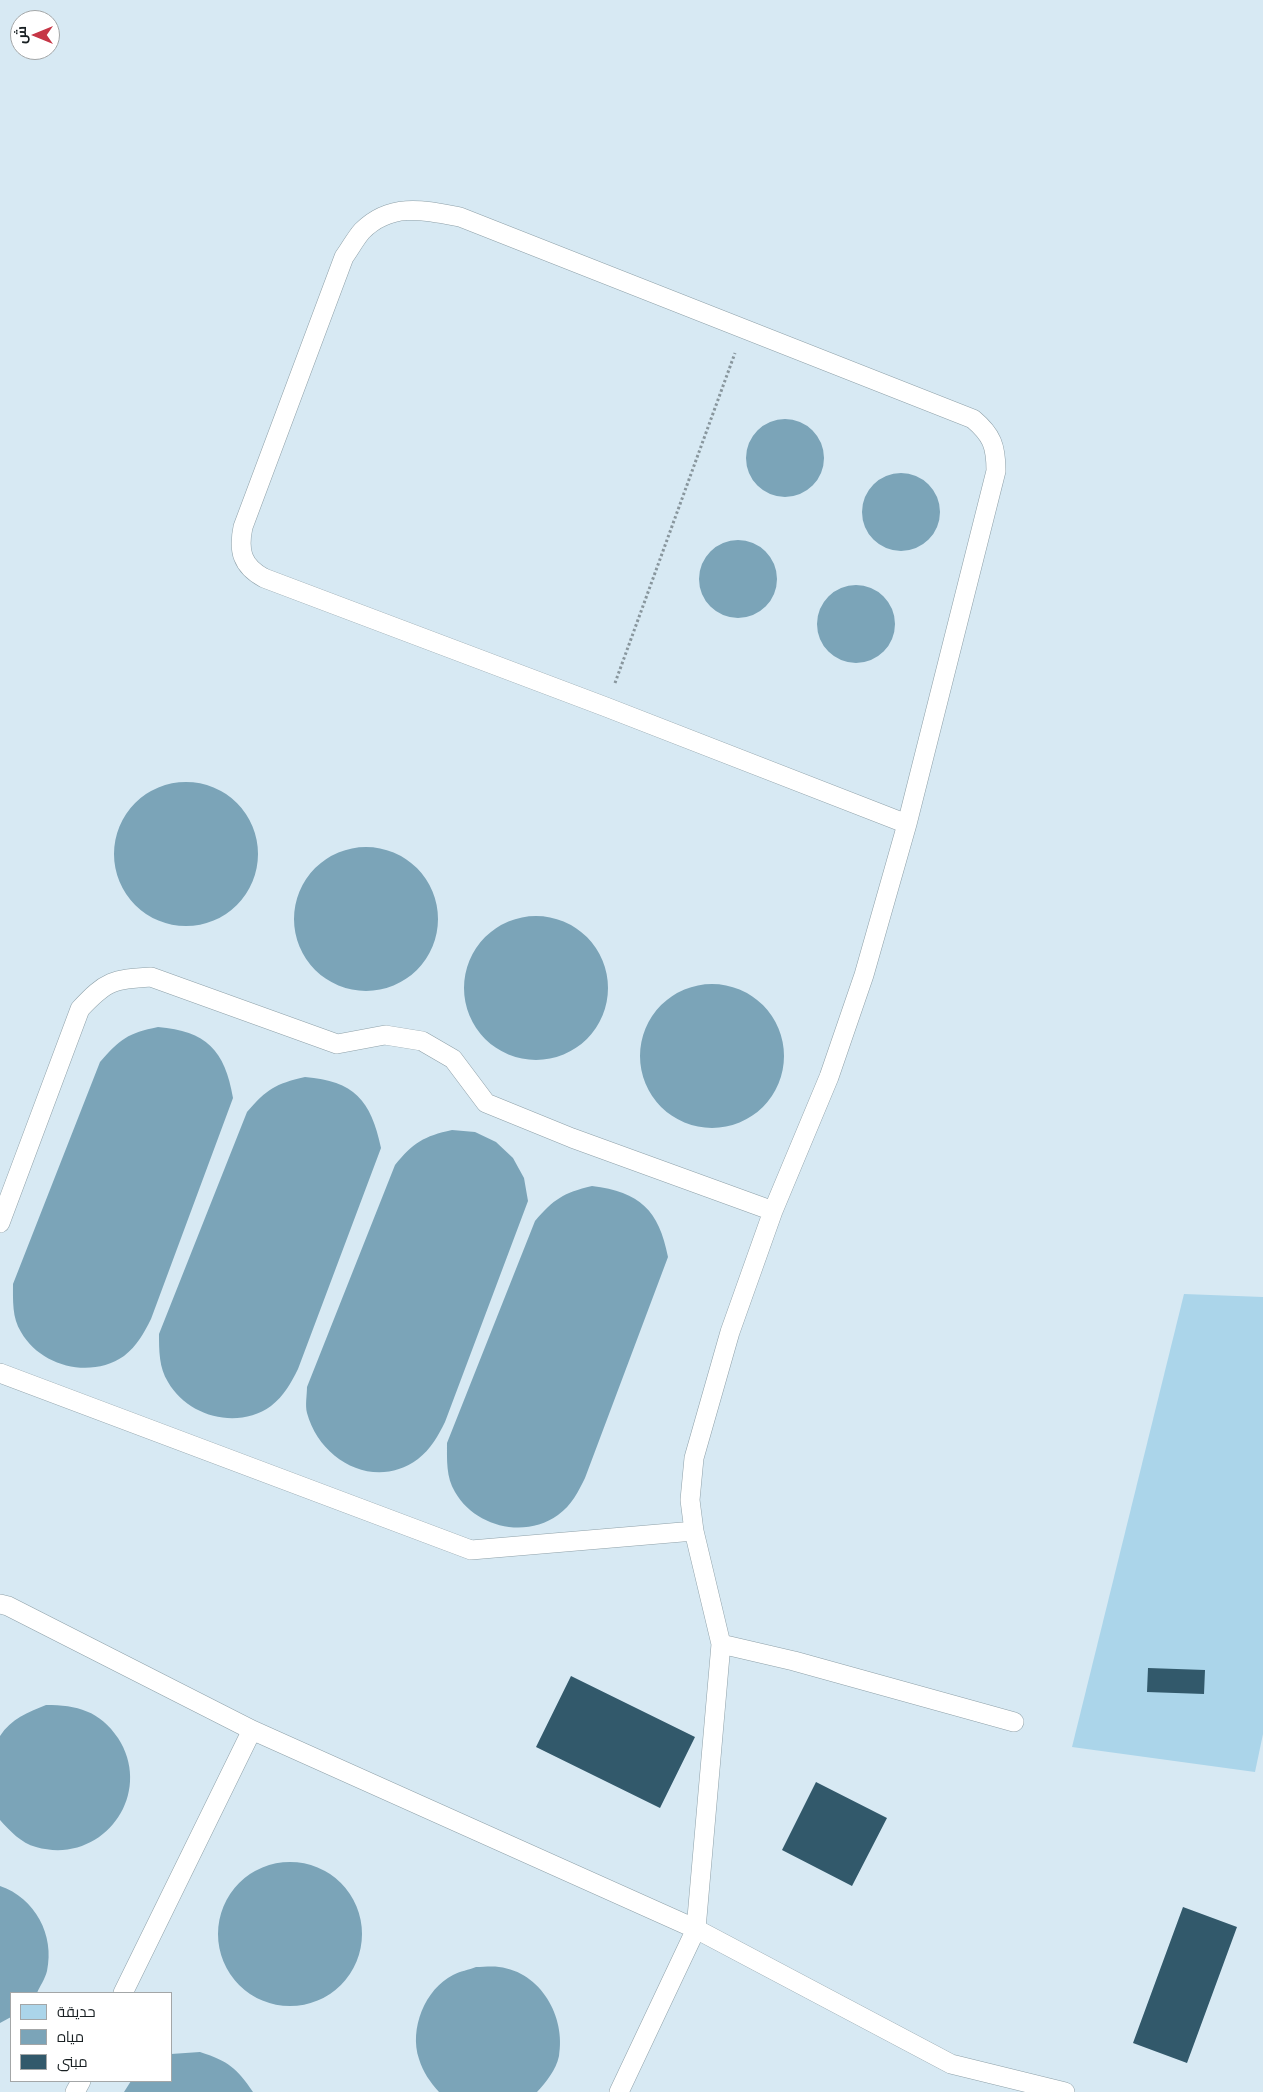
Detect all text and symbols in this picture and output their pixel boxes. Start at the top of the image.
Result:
north arrow [10,10,60,60]
text: ش [12,26,30,44]
legend [10,1992,172,2082]
text: حديقة [57,2002,96,2021]
text: مياه [57,2027,84,2046]
text: مبنى [57,2052,88,2071]

